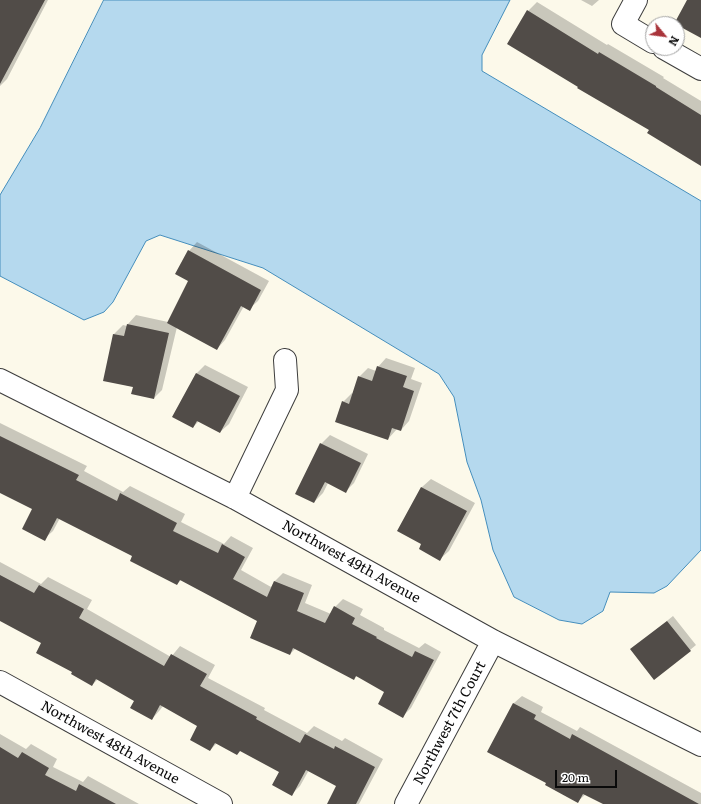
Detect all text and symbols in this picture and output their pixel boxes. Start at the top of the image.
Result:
north arrow [645,16,685,56]
text: N [665,33,684,49]
street label: Northwest 49th Avenue [279,517,423,607]
street label: Northwest 7th Court [410,658,490,788]
street label: Northwest 48th Avenue [38,698,182,788]
scale bar [557,762,619,788]
text: 20 m [562,768,589,786]

